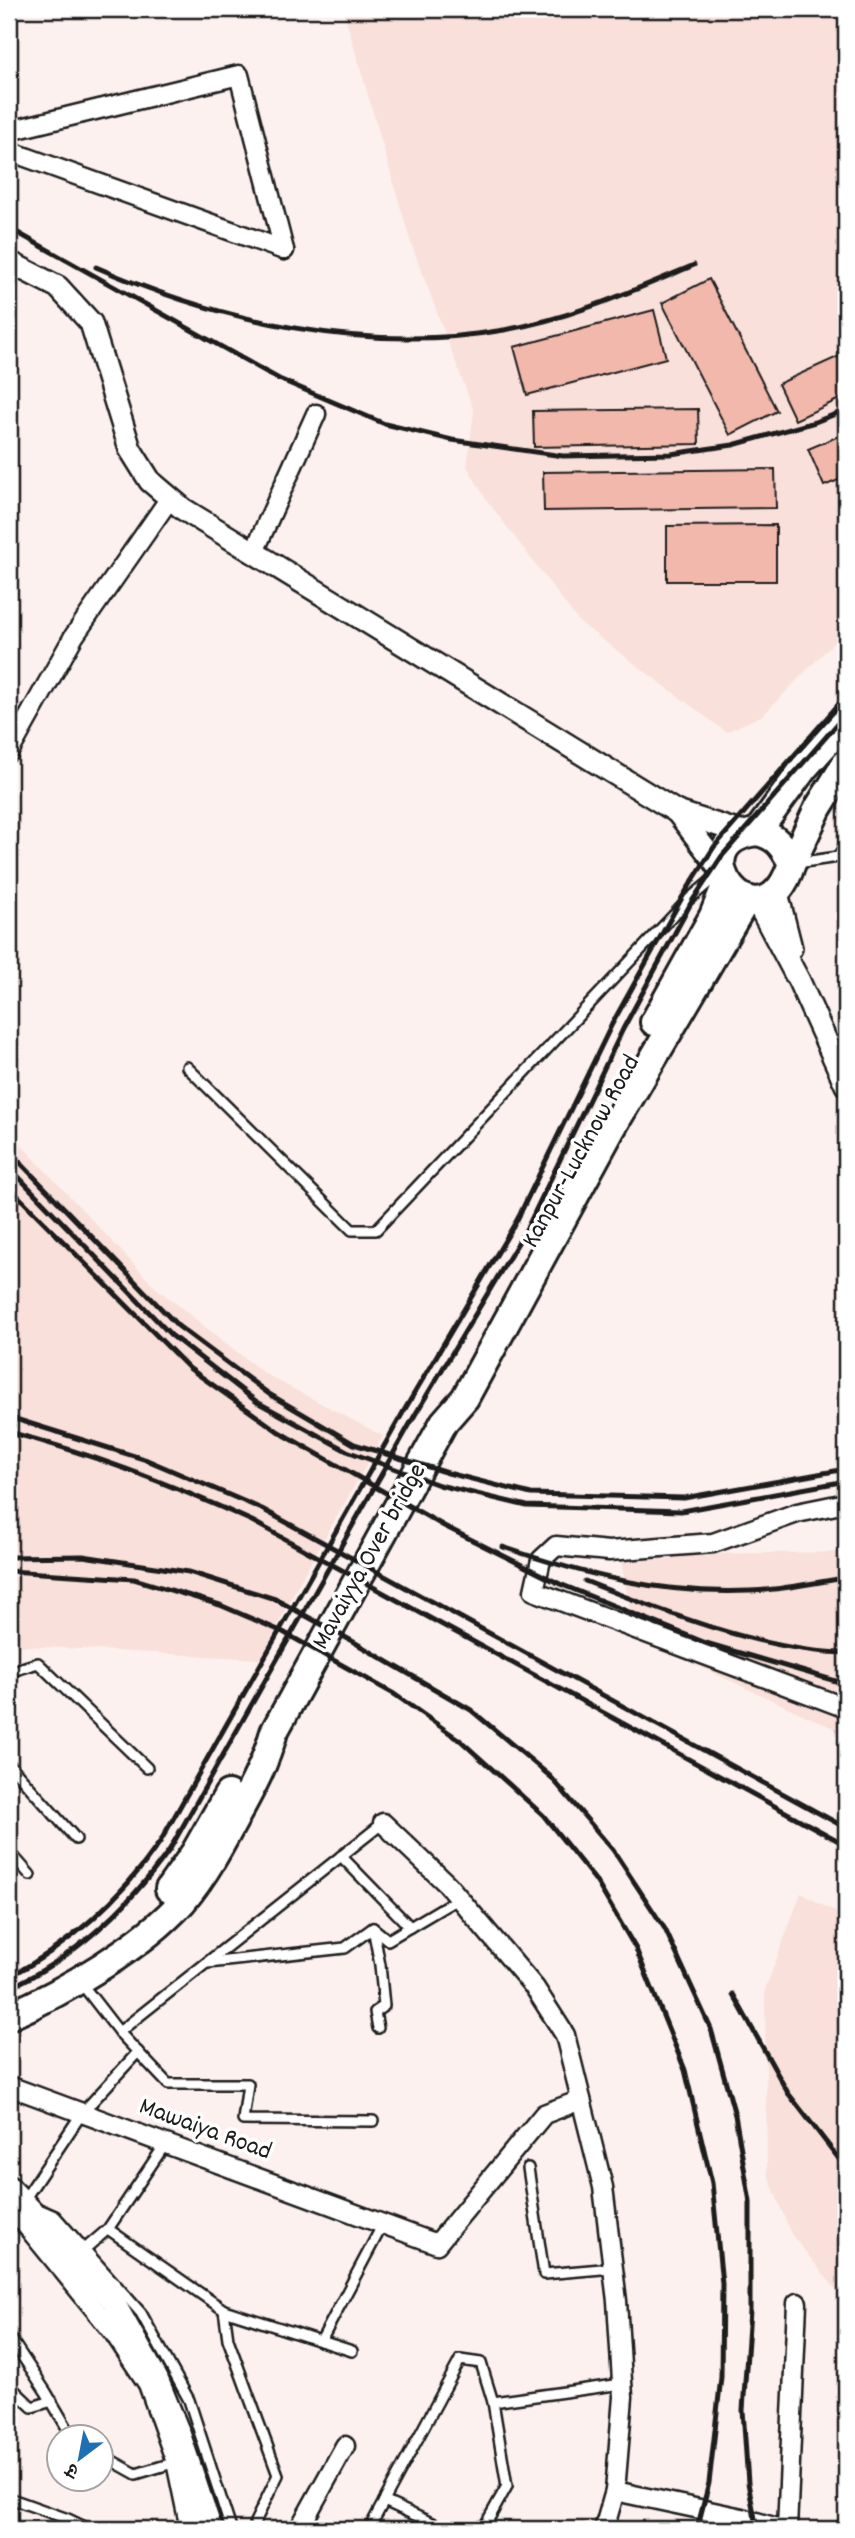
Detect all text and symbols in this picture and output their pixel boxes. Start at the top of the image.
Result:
street label: Kanpur-Lucknow Road [514,1049,650,1255]
street label: Mavaiyya Over bridge [303,1457,437,1657]
street label: Mawaiya Road [134,2089,276,2171]
north arrow [46,2422,116,2492]
text: उ [60,2454,85,2484]

